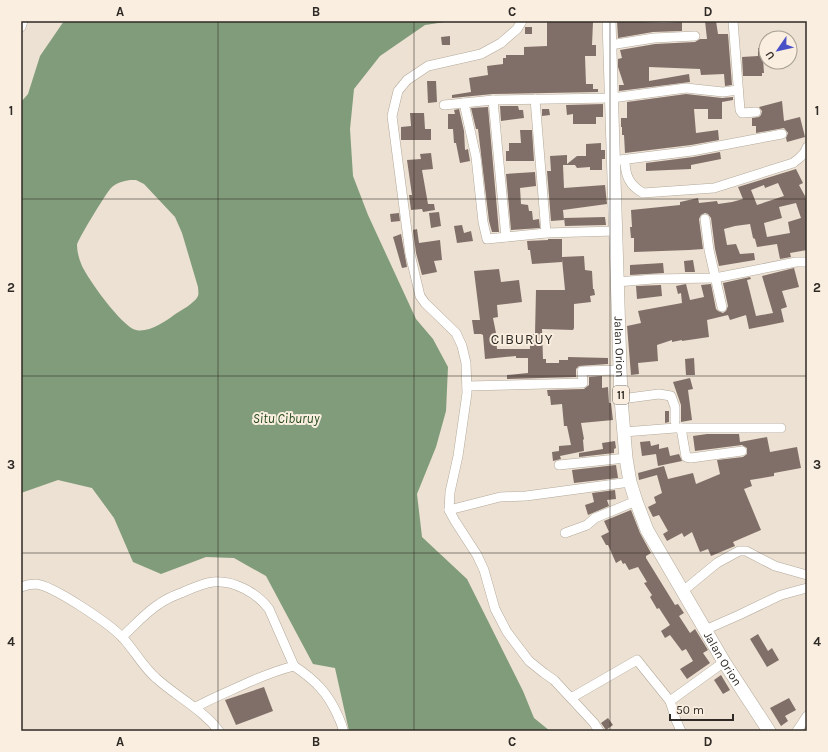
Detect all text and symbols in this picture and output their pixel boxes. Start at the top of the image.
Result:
text: A [116,4,124,19]
text: B [312,4,320,19]
text: C [508,4,516,19]
text: D [704,4,713,19]
north arrow [758,30,798,70]
text: U [763,49,778,62]
text: 1 [9,103,13,118]
text: 1 [815,103,819,118]
text: 2 [7,280,15,295]
text: 2 [813,280,821,295]
street label: Jalan Orion [611,316,627,378]
district label: CIBURUY [491,331,553,348]
road number: 11 [613,386,629,404]
water label: Situ Ciburuy [253,411,320,426]
text: 3 [7,457,15,472]
text: 3 [813,457,821,472]
street label: Jalan Orion [701,629,745,688]
text: 4 [7,634,15,649]
text: 4 [813,634,821,649]
scale bar [670,696,733,722]
text: 50 m [676,703,704,717]
text: A [116,734,124,749]
text: B [312,734,320,749]
text: C [508,734,516,749]
text: D [704,734,713,749]

